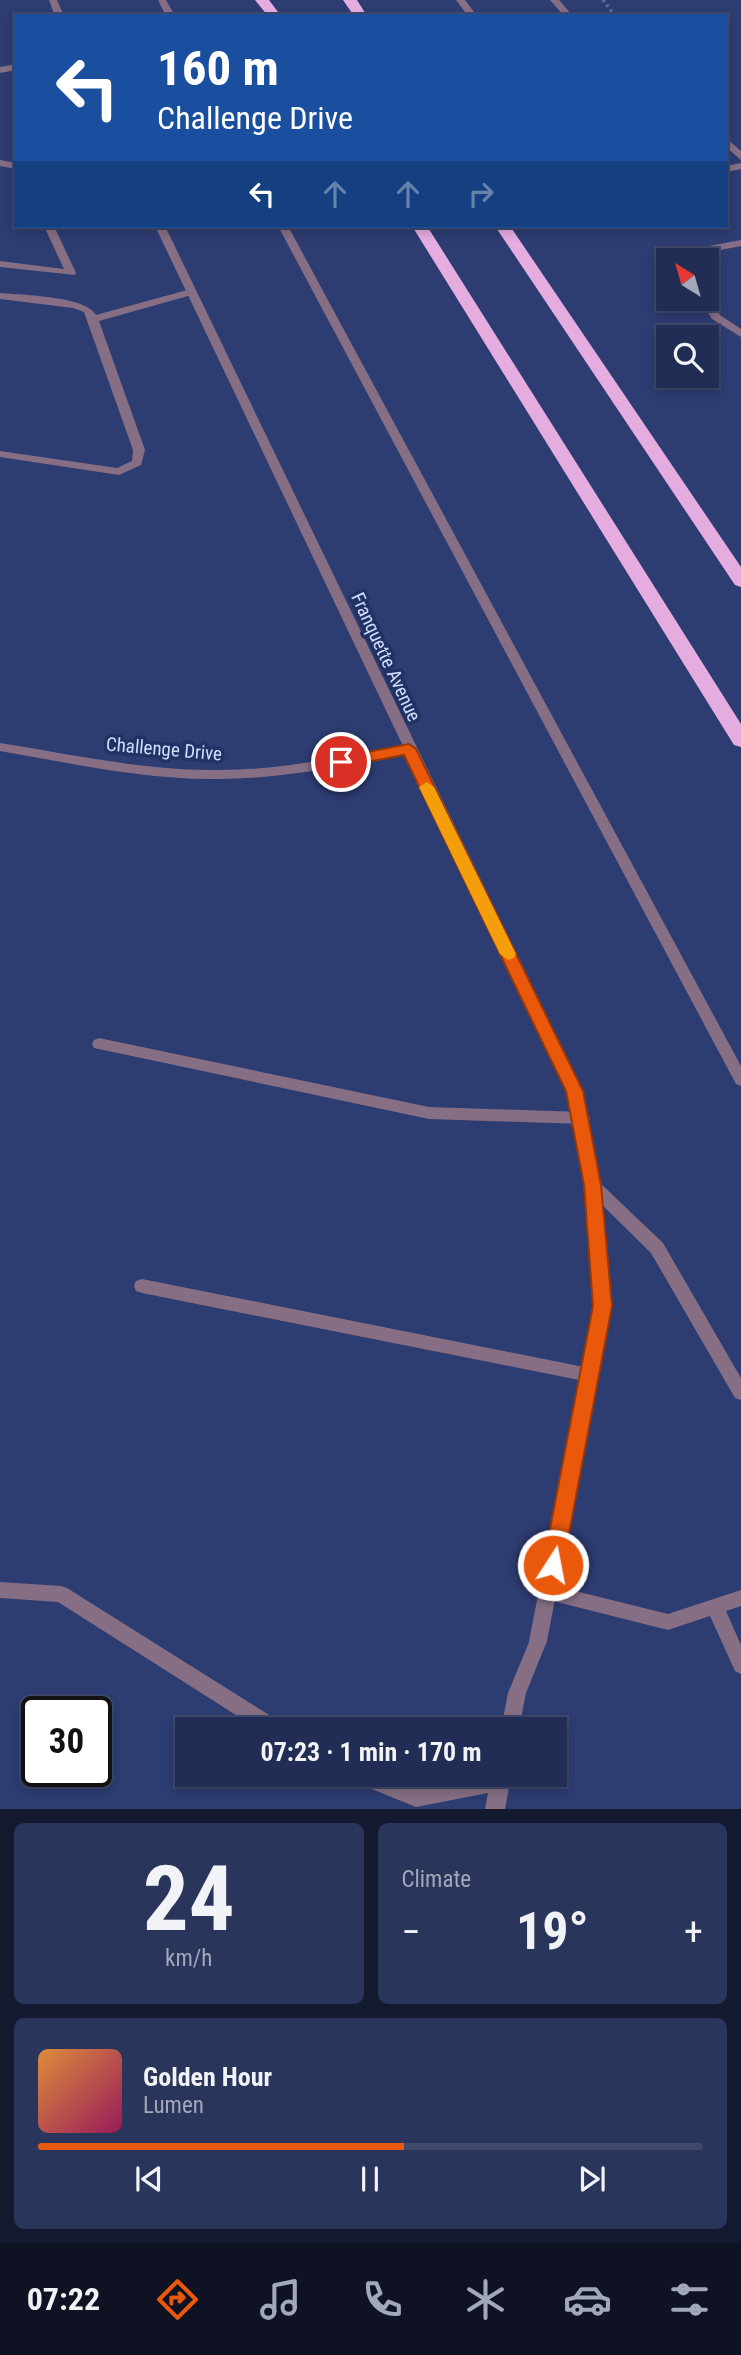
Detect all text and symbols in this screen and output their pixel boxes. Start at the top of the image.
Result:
text: 160 m [157,40,279,97]
icon: left [42,42,133,133]
text: Challenge Drive [157,99,353,137]
icon: left [243,175,281,213]
icon: ahead [316,175,354,213]
icon: ahead [389,175,427,213]
icon: right [462,175,500,213]
north arrow [656,248,719,312]
map controls [656,248,719,388]
button: search [656,325,719,388]
street label: Franquette Avenue [346,589,426,725]
street label: Challenge Drive [105,732,223,766]
pin [311,732,371,792]
icon: arrive [322,743,360,781]
position arrow [516,1528,590,1602]
speed limit sign: 30 [21,1696,112,1787]
text: 07:23 · 1 min · 170 m [261,1737,481,1767]
text: 24 [143,1846,235,1952]
text: Climate [402,1866,471,1893]
text: 19° [516,1901,589,1962]
text: − [402,1910,421,1954]
text: + [684,1910,703,1954]
text: km/h [165,1945,212,1972]
text: Golden Hour [143,2062,272,2092]
text: Lumen [143,2092,204,2119]
icon: previous [130,2160,168,2198]
icon: pause [351,2160,389,2198]
icon: next [573,2160,611,2198]
icon: directions [153,2275,202,2324]
icon: music [256,2275,305,2324]
icon: phone [358,2275,407,2324]
icon: climate [461,2275,510,2324]
icon: car [563,2275,612,2324]
icon: filters [665,2275,714,2324]
text: 07:22 [27,2280,100,2318]

